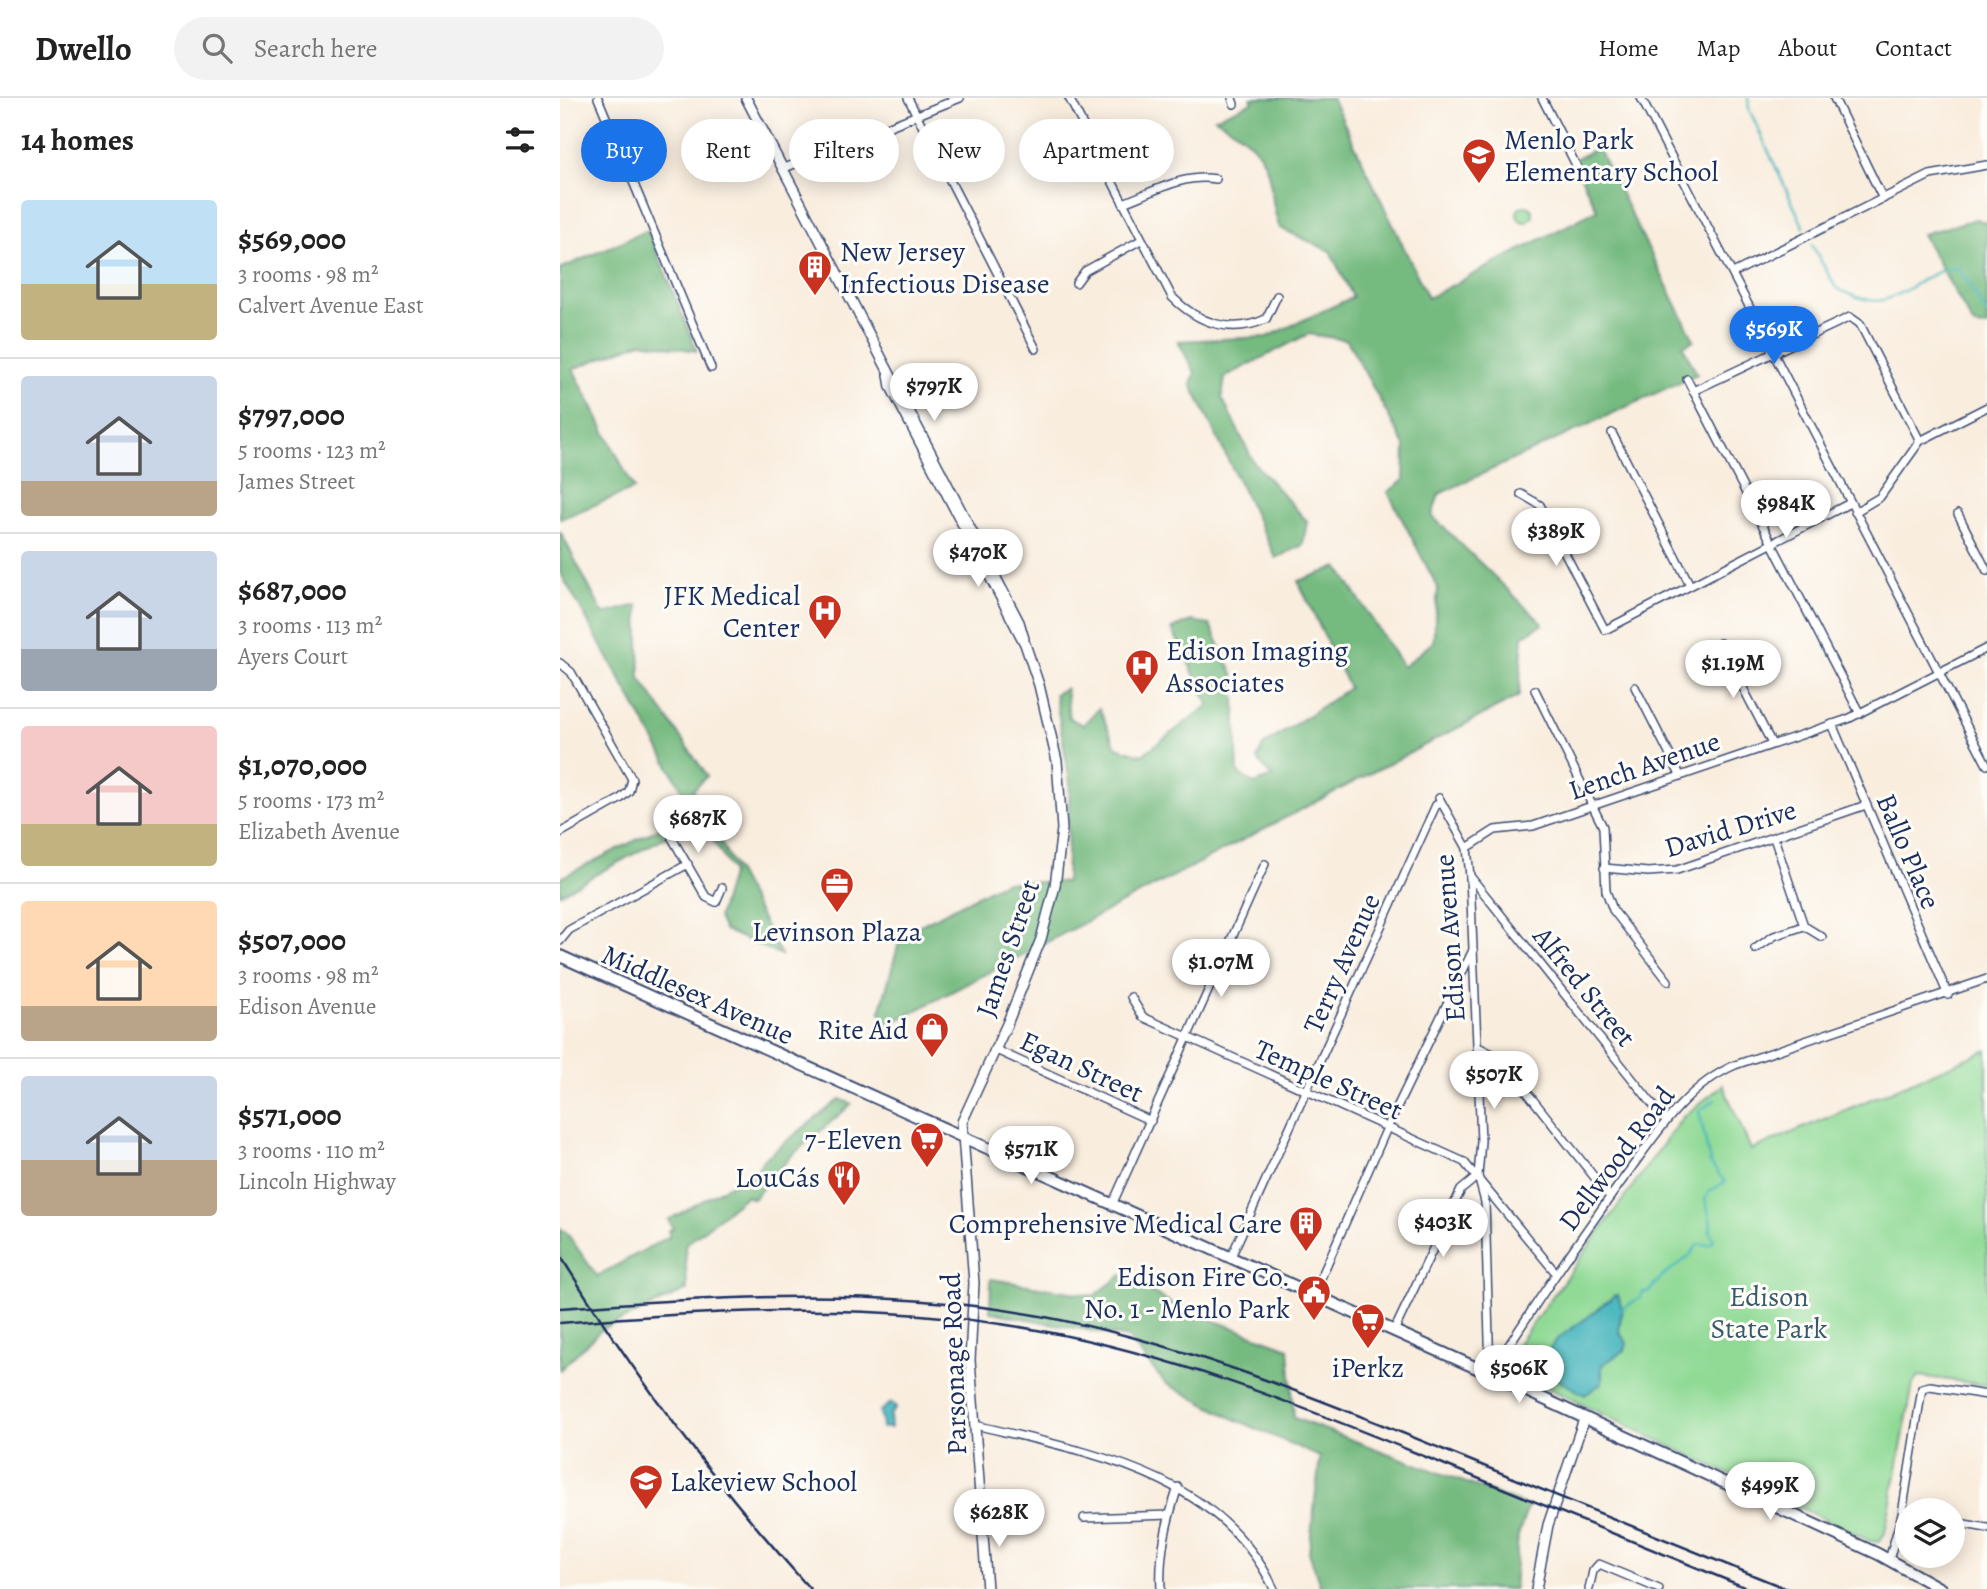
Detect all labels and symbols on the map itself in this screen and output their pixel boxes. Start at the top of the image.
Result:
place label: Menlo Park Elementary School [1504,121,1719,191]
school or university icon: Menlo Park Elementary School [1460,136,1498,185]
place label: New Jersey Infectious Disease [840,233,1050,303]
building icon: New Jersey Infectious Disease [796,248,834,297]
pin: $569K [1725,306,1823,366]
pin: $797K [885,364,983,423]
pin: $984K [1737,480,1835,540]
pin: $389K [1507,508,1605,568]
pin: $470K [929,530,1027,589]
place label: JFK Medical Center [664,577,800,647]
hospital icon: JFK Medical Center [806,592,844,641]
place label: Edison Imaging Associates [1165,632,1348,702]
pin: $1.19M [1676,640,1790,700]
hospital icon: Edison Imaging Associates [1123,647,1161,696]
street label: Lench Avenue [1564,722,1725,810]
street label: Ballo Place [1867,788,1949,915]
street label: David Drive [1660,791,1801,867]
pin: $687K [649,796,747,855]
street label: Edison Avenue [1425,853,1475,1023]
office icon: Levinson Plaza [818,865,856,914]
street label: James Street [967,875,1049,1022]
street label: Terry Avenue [1294,887,1390,1039]
place label: Levinson Plaza [752,913,922,951]
street label: Alfred Street [1523,918,1644,1055]
street label: Middlesex Avenue [596,936,800,1054]
pin: $1.07M [1164,940,1278,999]
shop icon: Rite Aid [913,1010,951,1059]
place label: Rite Aid [817,1011,909,1049]
street label: Egan Street [1014,1022,1149,1112]
street label: Temple Street [1249,1030,1408,1129]
pin: $507K [1445,1052,1543,1111]
street label: Dellwood Road [1550,1078,1684,1239]
supermarket icon: 7-Eleven [908,1120,946,1169]
place label: 7-Eleven [805,1121,902,1159]
pin: $571K [982,1126,1080,1186]
restaurant icon: LouCás [825,1158,863,1207]
place label: LouCás [735,1159,820,1197]
pin: $403K [1394,1200,1492,1259]
building icon: Comprehensive Medical Care [1287,1204,1325,1253]
place label: Comprehensive Medical Care [949,1205,1282,1243]
place label: Edison Fire Co. No. 1 - Menlo Park [1084,1258,1290,1328]
street label: Parsonage Road [932,1271,976,1456]
public building icon: Edison Fire Co. No. 1 - Menlo Park [1295,1273,1333,1322]
park label: Edison State Park [1710,1278,1828,1348]
supermarket icon: iPerkz [1349,1301,1387,1350]
pin: $506K [1470,1346,1568,1405]
place label: iPerkz [1332,1349,1404,1387]
school or university icon: Lakeview School [627,1462,665,1511]
pin: $499K [1721,1462,1819,1522]
place label: Lakeview School [670,1463,857,1501]
pin: $628K [950,1490,1048,1549]

